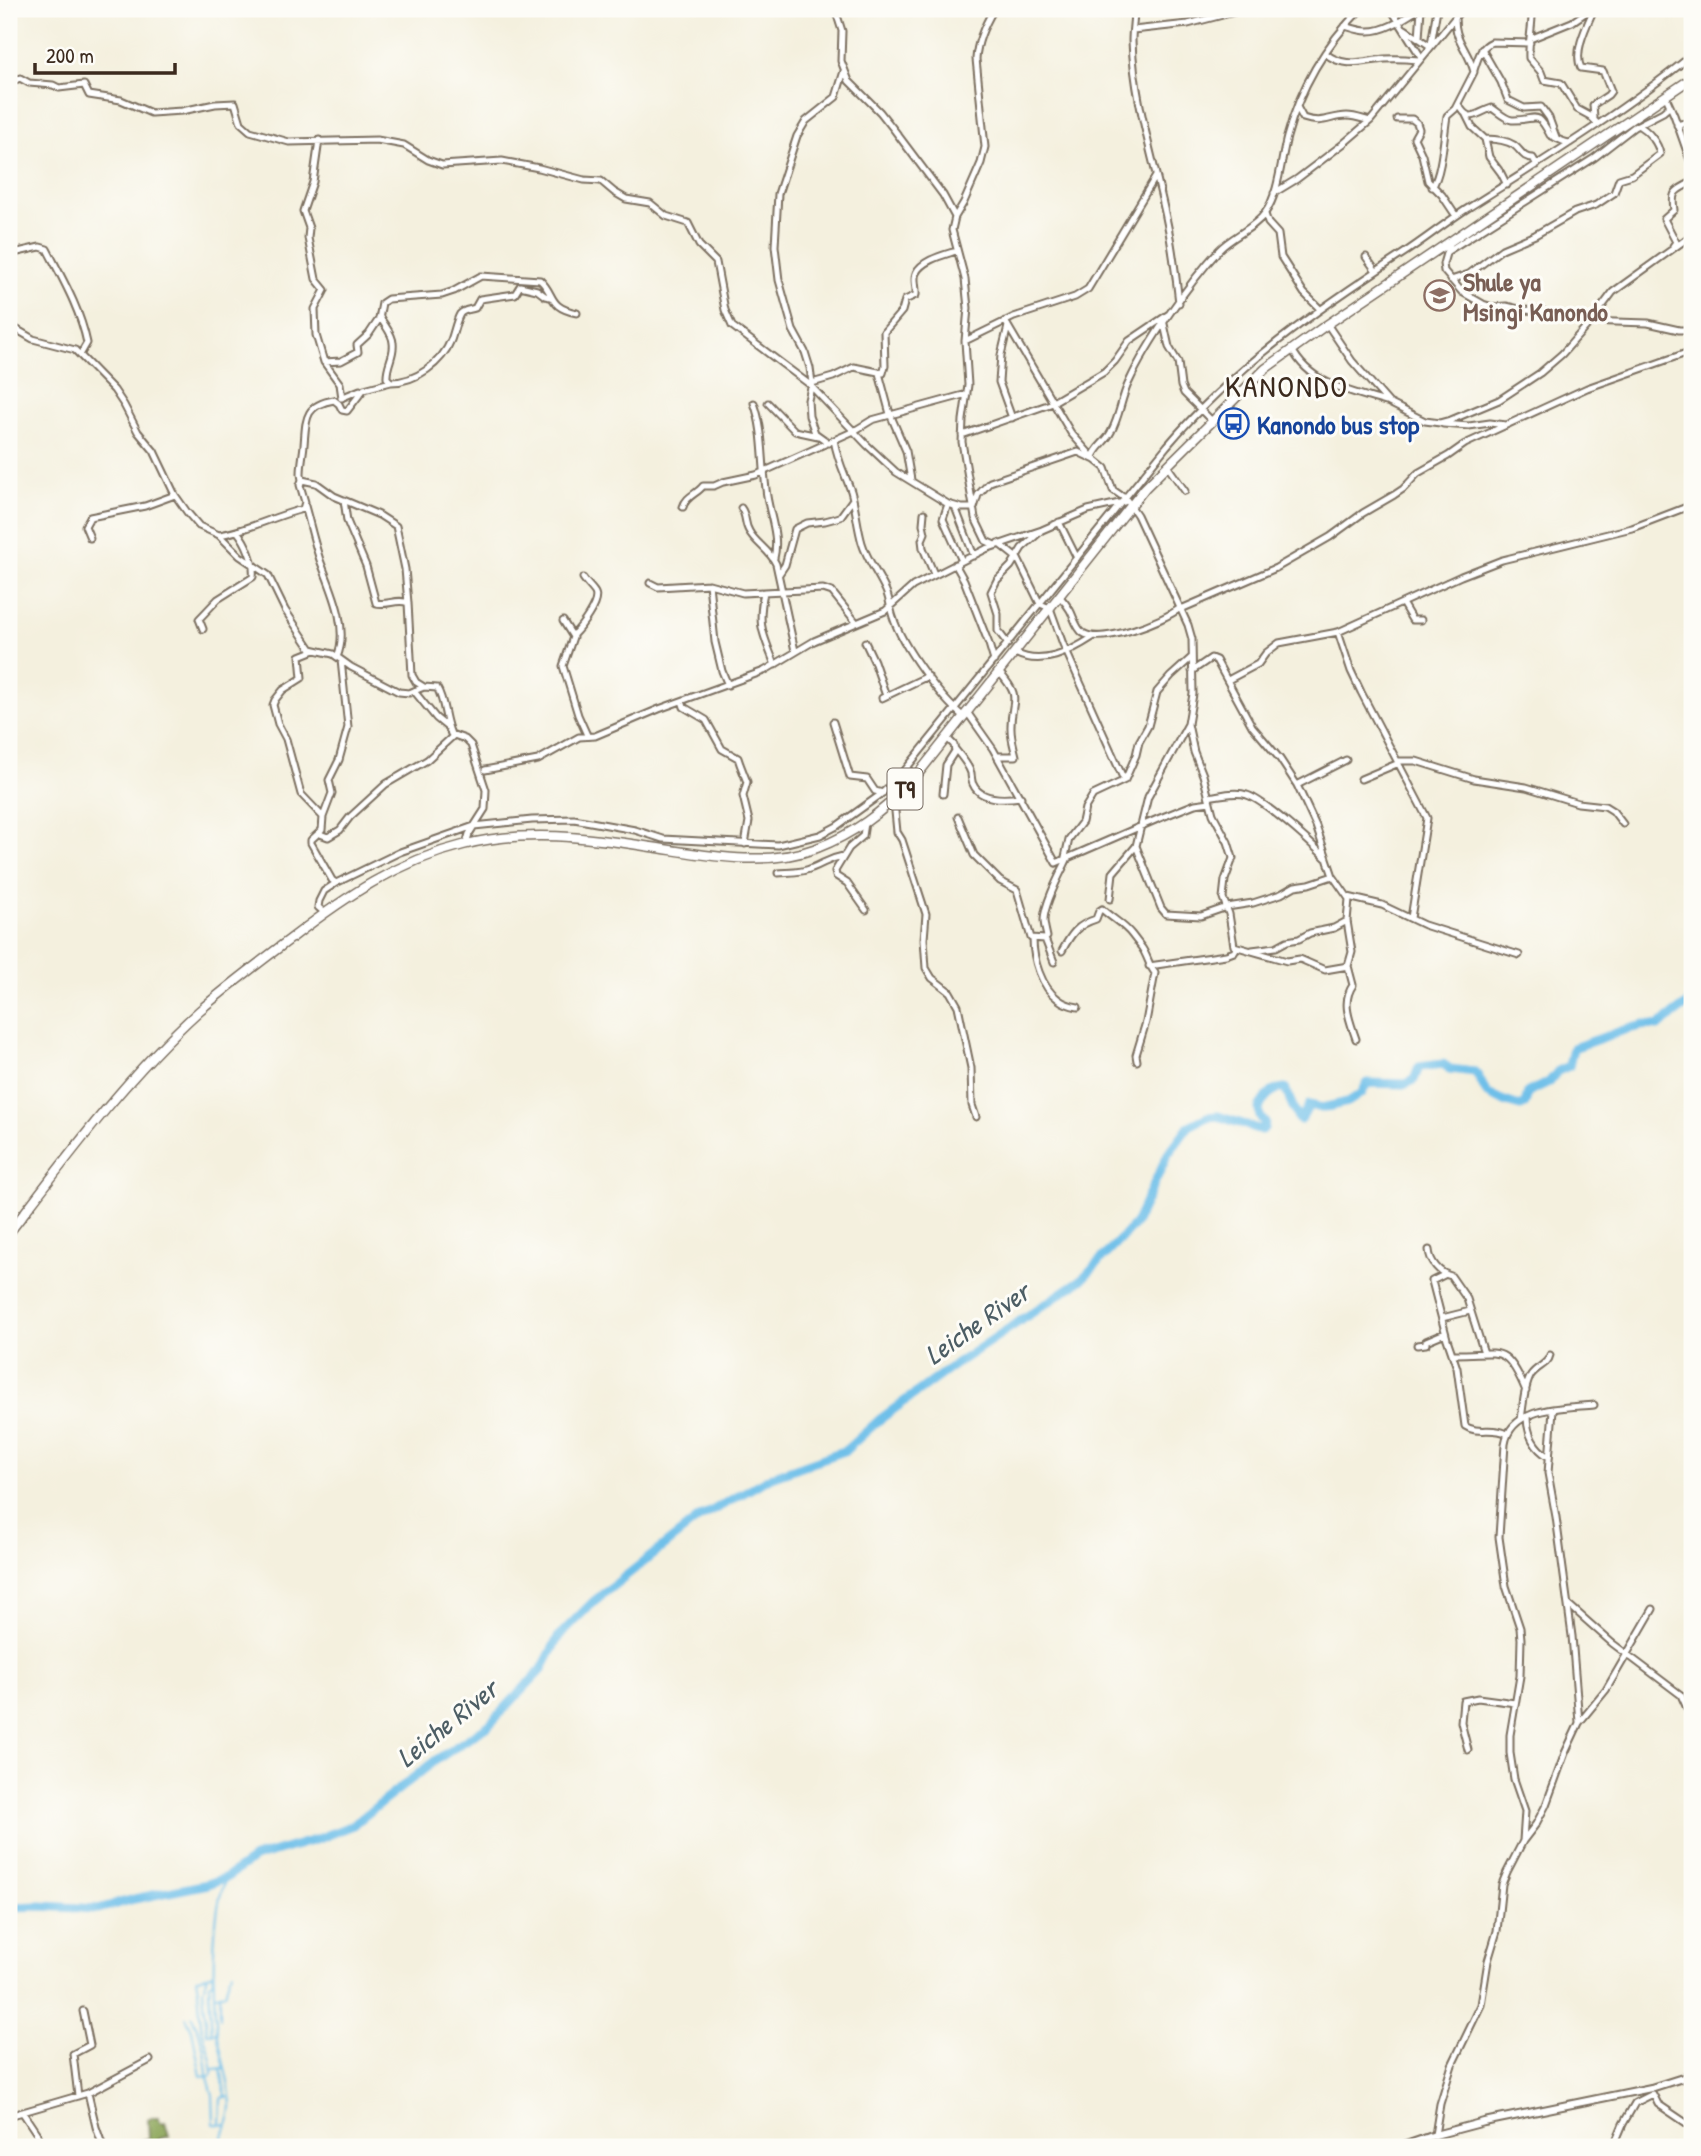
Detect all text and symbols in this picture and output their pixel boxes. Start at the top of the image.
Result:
scale bar [35,32,175,76]
text: 200 m [46,41,94,70]
place label: Shule ya Msingi Kanondo [1463,264,1608,330]
school or university icon: Shule ya Msingi Kanondo [1423,279,1457,313]
district label: KANONDO [1225,366,1349,406]
bus stop icon: Kanondo bus stop [1217,407,1251,441]
place label: Kanondo bus stop [1257,407,1420,443]
road number: T9 [888,768,922,810]
water label: Leiche River [917,1271,1040,1373]
water label: Leiche River [388,1668,508,1776]

